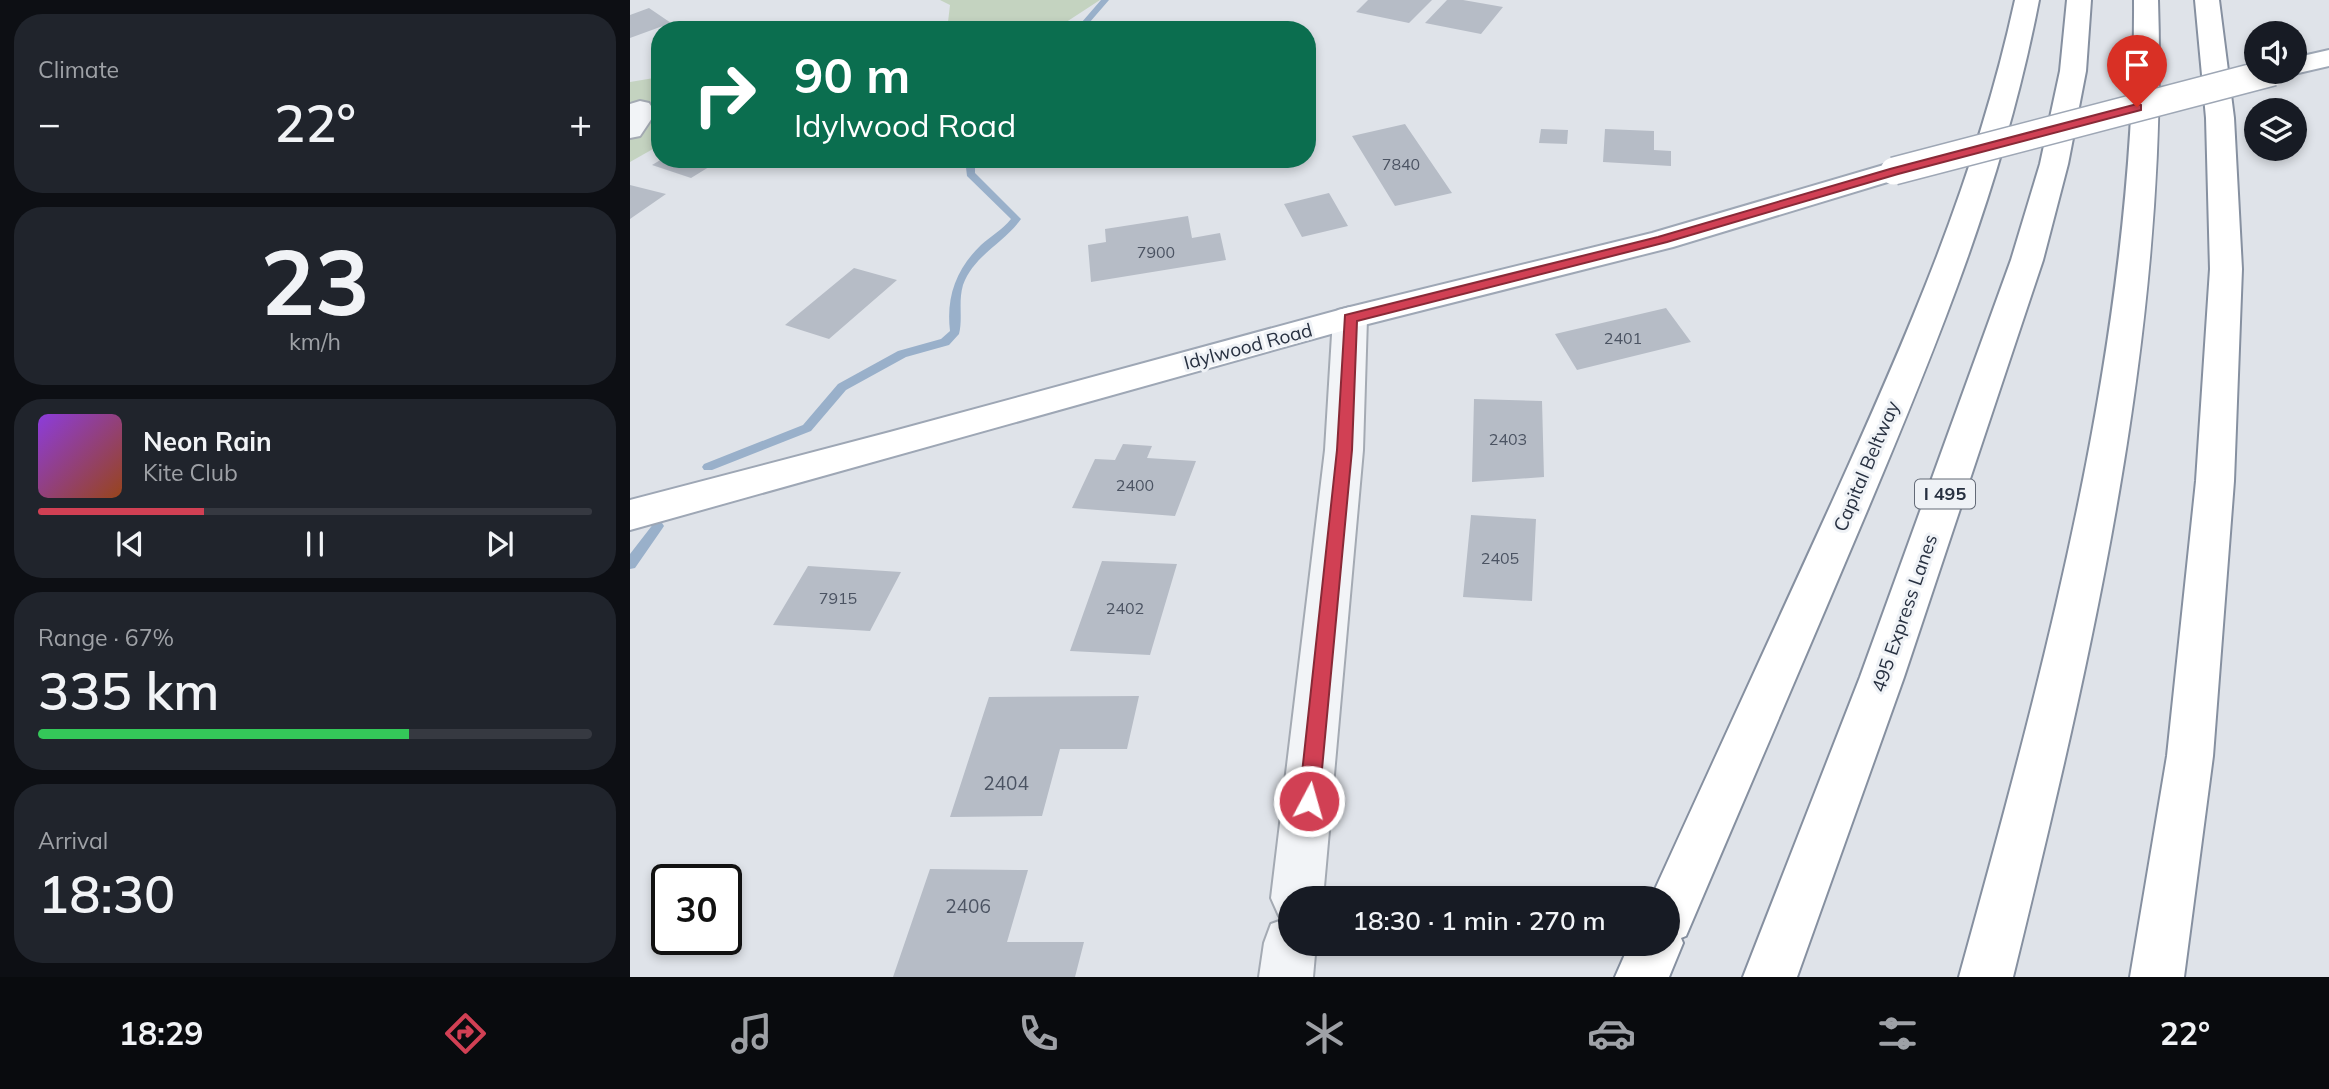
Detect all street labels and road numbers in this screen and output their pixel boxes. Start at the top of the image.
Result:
street label: Idylwood Road [1181,317,1315,375]
street label: Capital Beltway [1828,397,1904,535]
road number: I 495 [1915,480,1975,508]
street label: 495 Express Lanes [1866,531,1942,695]

